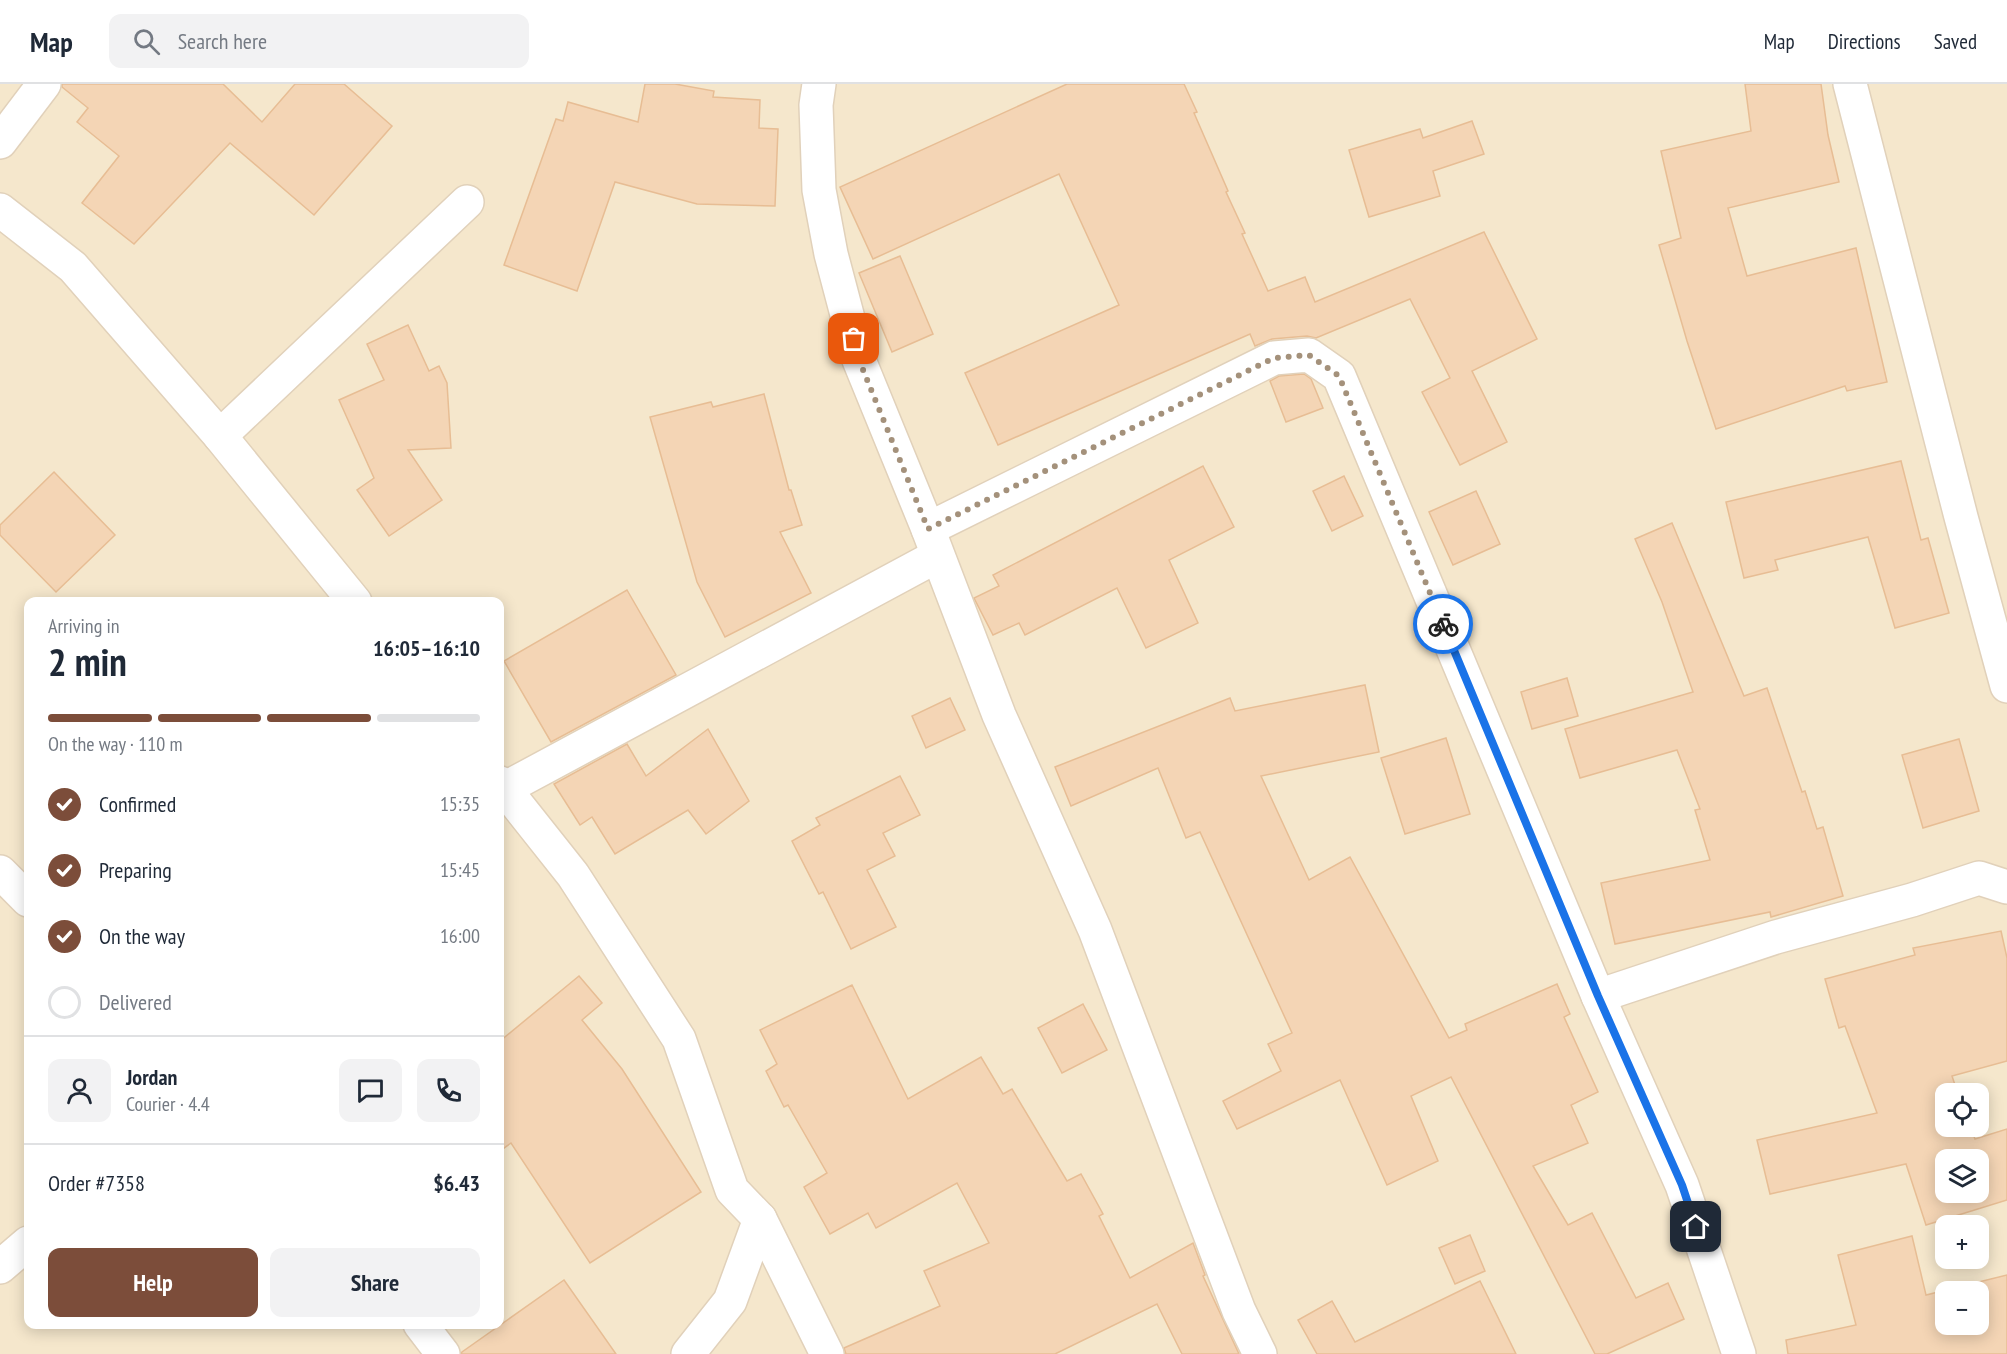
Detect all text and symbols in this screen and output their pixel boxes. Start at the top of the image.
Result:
search box [109,14,529,68]
text: Map [30,23,73,60]
icon: search [130,25,163,58]
text: Search here [178,27,267,55]
text: Map [1764,28,1795,55]
text: Directions [1828,28,1901,55]
text: Saved [1934,28,1977,55]
pin [828,313,879,364]
icon: bag [837,322,870,355]
courier [1413,594,1473,654]
icon: bike [1427,608,1460,641]
text: Arriving in [48,613,120,639]
text: 16:05–16:10 [373,634,480,662]
text: 2 min [48,636,127,687]
text: On the way · 110 m [48,731,183,757]
icon: check [48,788,81,821]
text: Confirmed [99,790,176,818]
text: 15:35 [440,791,480,817]
icon: check [48,854,81,887]
text: Preparing [99,856,172,884]
text: 15:45 [440,857,480,883]
icon: check [48,920,81,953]
text: On the way [99,922,185,950]
text: 16:00 [440,923,480,949]
text: Delivered [99,988,172,1016]
button: person [48,1059,111,1122]
button: chat [339,1059,402,1122]
button: phone [417,1059,480,1122]
text: Jordan [126,1063,177,1091]
map controls [1935,1083,1989,1335]
button: locate [1935,1083,1989,1137]
text: Courier · 4.4 [126,1091,210,1117]
button: layers [1935,1149,1989,1203]
text: Order #7358 [48,1169,145,1197]
text: $6.43 [433,1169,480,1197]
pin [1670,1201,1721,1252]
icon: home [1679,1210,1712,1243]
button: + [1935,1215,1989,1269]
button: Help [48,1248,258,1317]
button: Share [270,1248,480,1317]
button: − [1935,1281,1989,1335]

